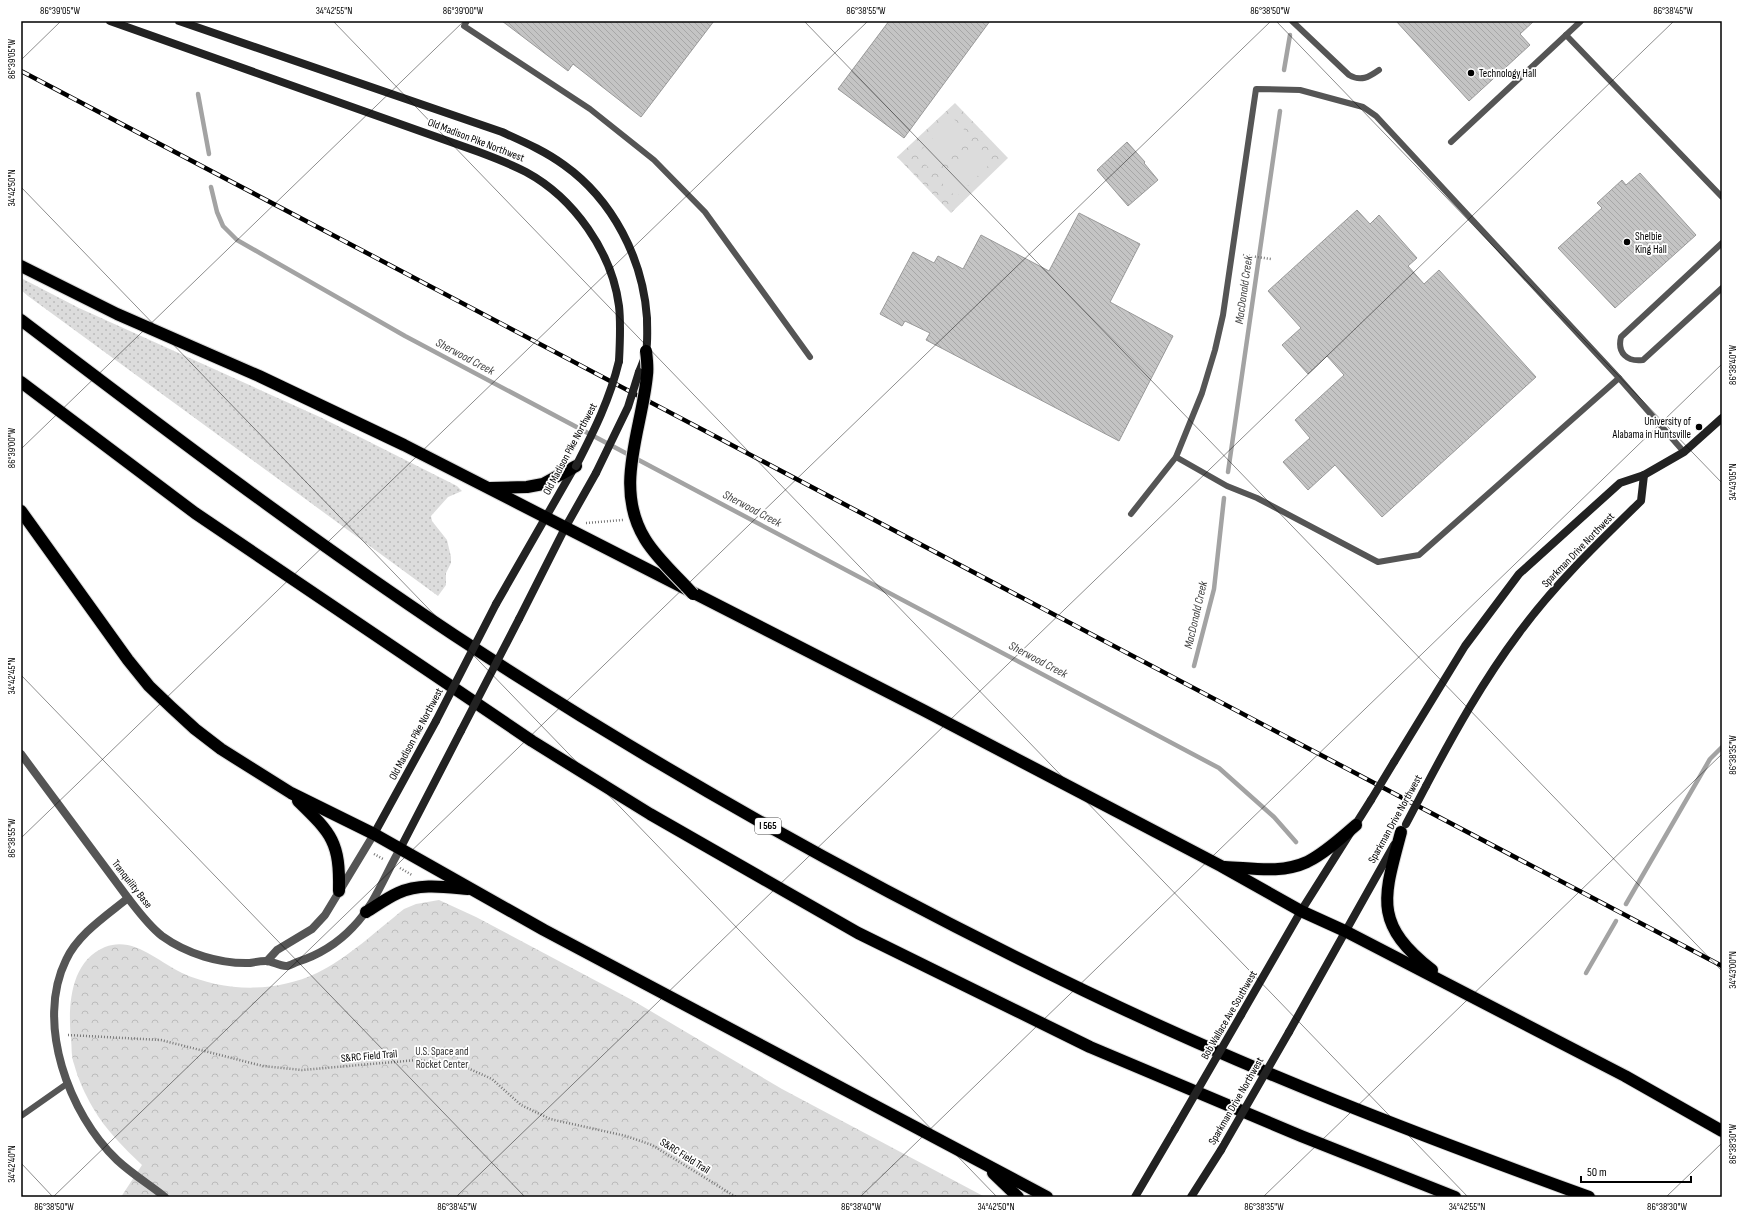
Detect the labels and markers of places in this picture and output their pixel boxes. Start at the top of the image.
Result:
place label: Technology Hall [1479,67,1536,80]
marker: Technology Hall [1466,68,1476,78]
place label: Shelbie King Hall [1635,230,1667,256]
marker: Shelbie King Hall [1622,237,1632,247]
place label: University of Alabama in Huntsville [1612,415,1692,441]
marker: University of Alabama in Huntsville [1694,422,1704,432]

